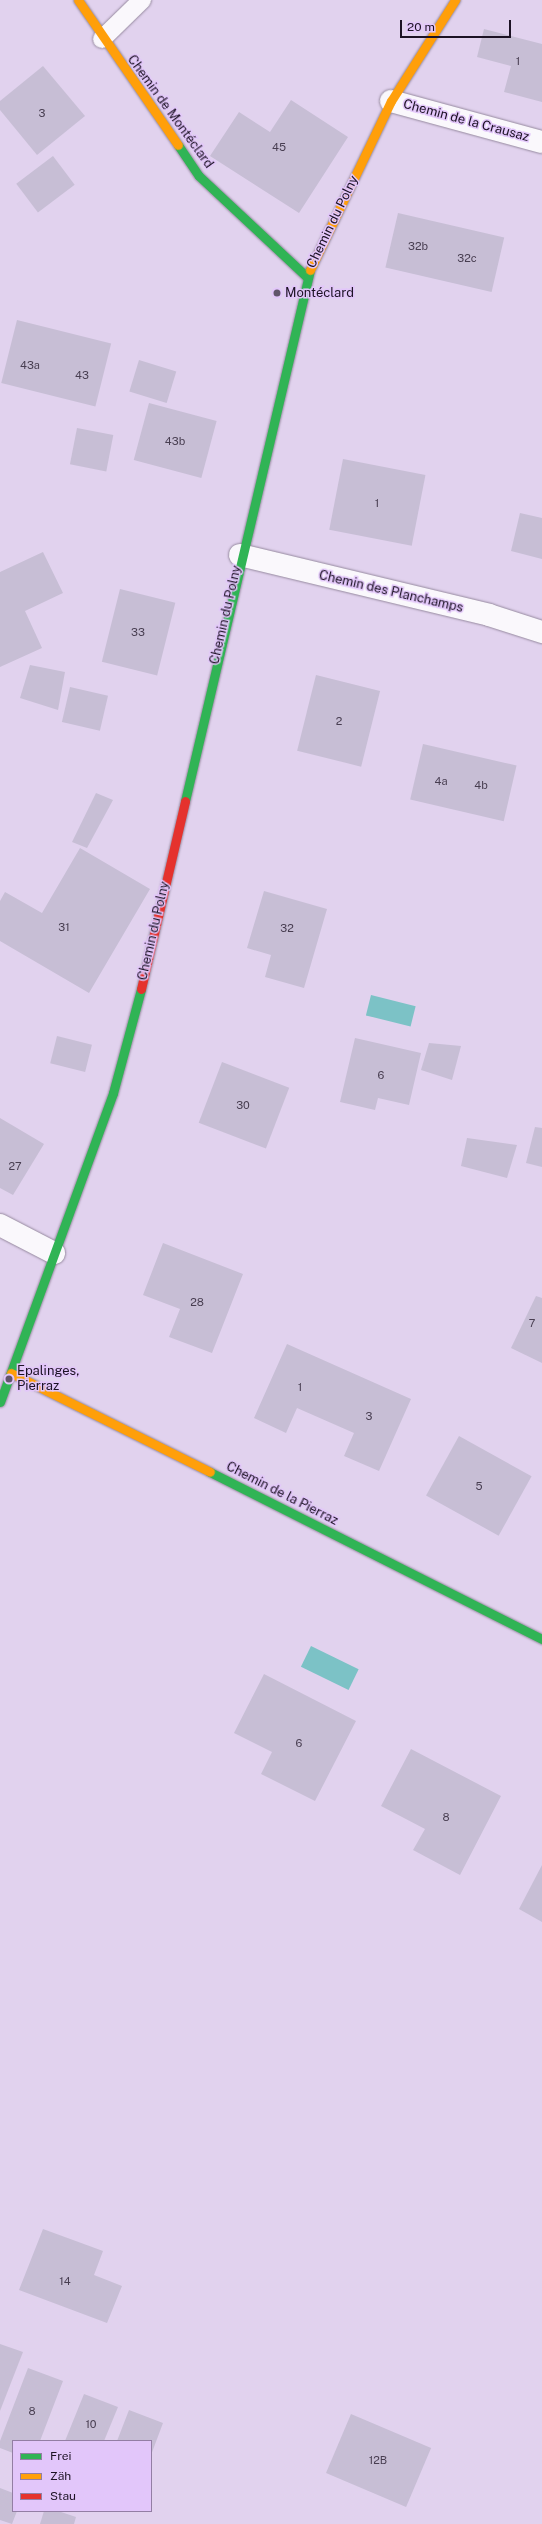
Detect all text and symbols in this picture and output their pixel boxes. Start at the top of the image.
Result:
scale bar [402,12,513,38]
text: 20 m [407,20,435,34]
street label: Chemin de Montéclard [124,52,216,172]
house number: 1 [516,54,520,68]
street label: Chemin de la Crausaz [401,97,531,145]
house number: 3 [39,106,45,120]
house number: 45 [272,140,286,154]
street label: Chemin du Polny [304,173,362,271]
house number: 32b [408,239,428,253]
house number: 32c [457,251,477,265]
place label: Montéclard [285,285,354,301]
marker: Montéclard [272,288,282,298]
house number: 43a [20,358,40,372]
house number: 43 [75,368,89,382]
house number: 43b [165,434,185,448]
house number: 1 [375,496,379,510]
street label: Chemin du Polny [207,564,245,666]
street label: Chemin des Planchamps [317,568,465,616]
house number: 33 [131,625,145,639]
house number: 2 [336,714,342,728]
house number: 4a [435,774,447,788]
house number: 4b [474,778,488,792]
street label: Chemin du Polny [135,880,173,982]
house number: 31 [58,920,70,934]
house number: 32 [280,921,294,935]
house number: 6 [378,1068,384,1082]
house number: 30 [236,1098,250,1112]
house number: 27 [8,1159,22,1173]
house number: 28 [190,1295,204,1309]
house number: 7 [529,1316,535,1330]
place label: Epalinges, Pierraz [17,1364,79,1395]
marker: Epalinges, Pierraz [4,1374,14,1384]
house number: 1 [298,1380,302,1394]
house number: 3 [366,1409,372,1423]
street label: Chemin de la Pierraz [223,1459,341,1529]
house number: 5 [475,1479,483,1493]
house number: 6 [296,1736,302,1750]
house number: 8 [442,1810,450,1824]
house number: 14 [59,2274,71,2288]
house number: 8 [28,2404,36,2418]
house number: 10 [85,2417,97,2431]
legend [12,2440,152,2512]
text: Frei [50,2449,72,2463]
house number: 12B [369,2453,387,2467]
text: Zäh [50,2469,71,2483]
text: Stau [50,2489,76,2503]

